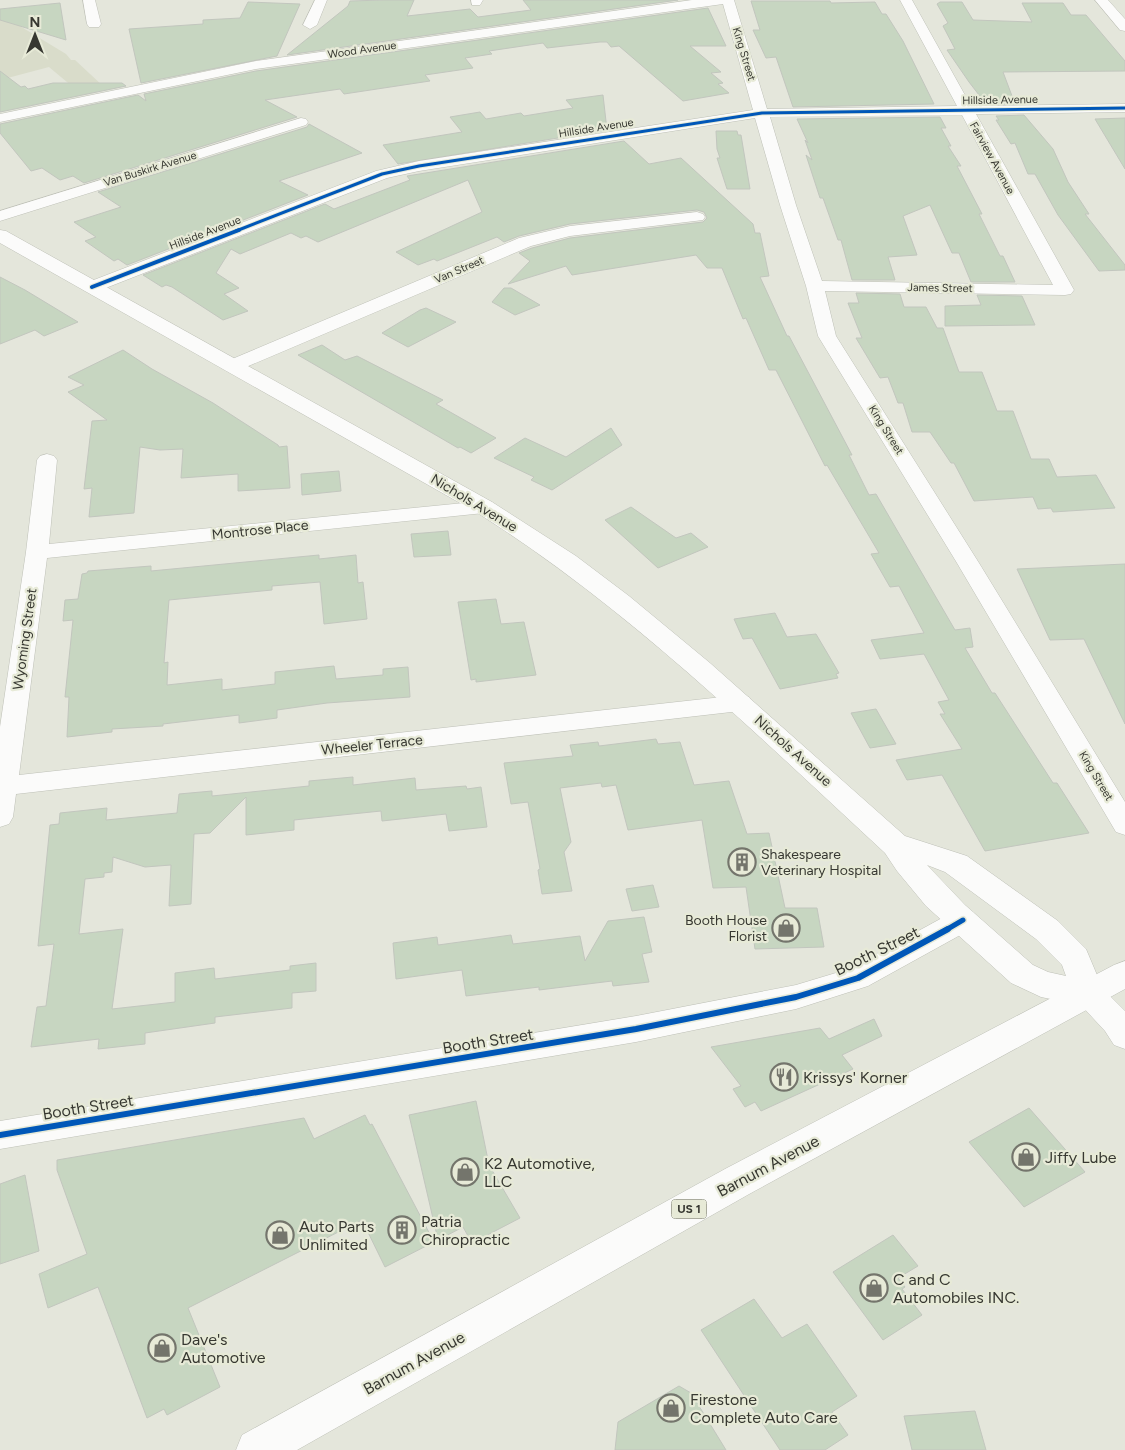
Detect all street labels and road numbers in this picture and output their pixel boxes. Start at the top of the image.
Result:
street label: King Street [730,26,758,82]
street label: Wood Avenue [327,39,397,61]
street label: Hillside Avenue [962,93,1038,107]
street label: Hillside Avenue [558,116,634,140]
street label: Fairview Avenue [967,120,1017,196]
street label: Van Buskirk Avenue [102,149,198,189]
street label: Hillside Avenue [167,213,243,253]
street label: Van Street [432,254,486,286]
street label: James Street [907,281,973,295]
street label: King Street [866,403,906,457]
street label: Nichols Avenue [428,470,521,536]
street label: Montrose Place [211,516,310,544]
street label: Wyoming Street [9,587,41,691]
street label: Nichols Avenue [751,712,835,790]
street label: Wheeler Terrace [320,731,424,759]
street label: King Street [1076,749,1116,803]
street label: Booth Street [831,922,923,980]
street label: Booth Street [441,1024,535,1058]
street label: Booth Street [41,1090,135,1124]
street label: Barnum Avenue [714,1131,823,1201]
road number: US 1 [672,1200,706,1218]
street label: Barnum Avenue [360,1327,468,1399]

